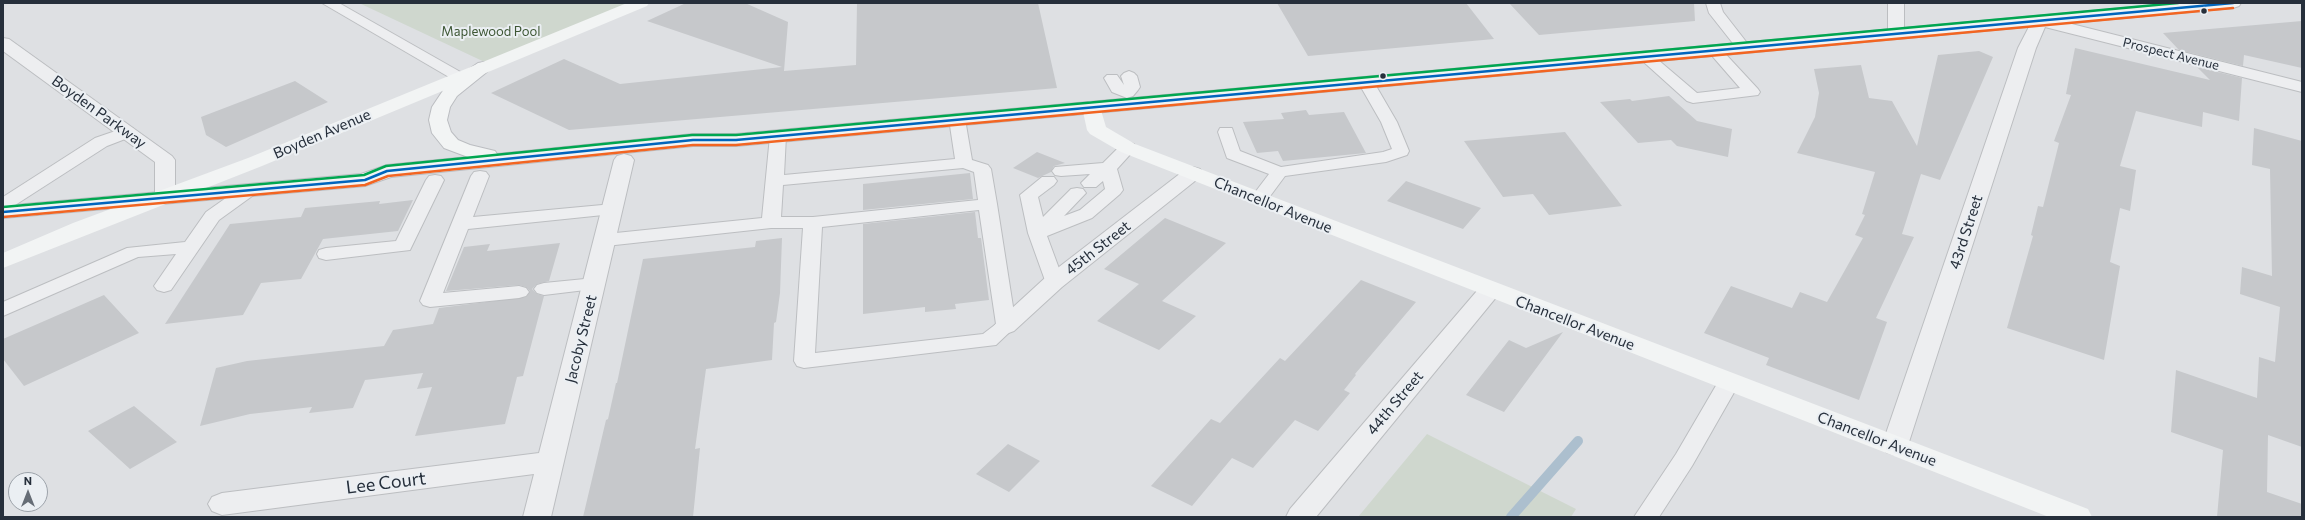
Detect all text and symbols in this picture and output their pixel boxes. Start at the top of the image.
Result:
unlabelled marker [2199,6,2209,16]
park label: Maplewood Pool [441,24,541,40]
street label: Prospect Avenue [2121,34,2221,74]
unlabelled marker [1378,71,1388,81]
street label: Boyden Parkway [48,72,150,152]
street label: Boyden Avenue [271,105,373,163]
street label: Chancellor Avenue [1211,173,1335,237]
street label: 43rd Street [1946,192,1986,272]
street label: 45th Street [1062,217,1134,279]
street label: Chancellor Avenue [1513,292,1637,354]
street label: Jacoby Street [561,293,601,385]
street label: 44th Street [1363,367,1427,439]
street label: Chancellor Avenue [1815,408,1939,470]
street label: Lee Court [345,467,427,499]
north arrow [8,472,48,512]
text: N [24,474,32,487]

